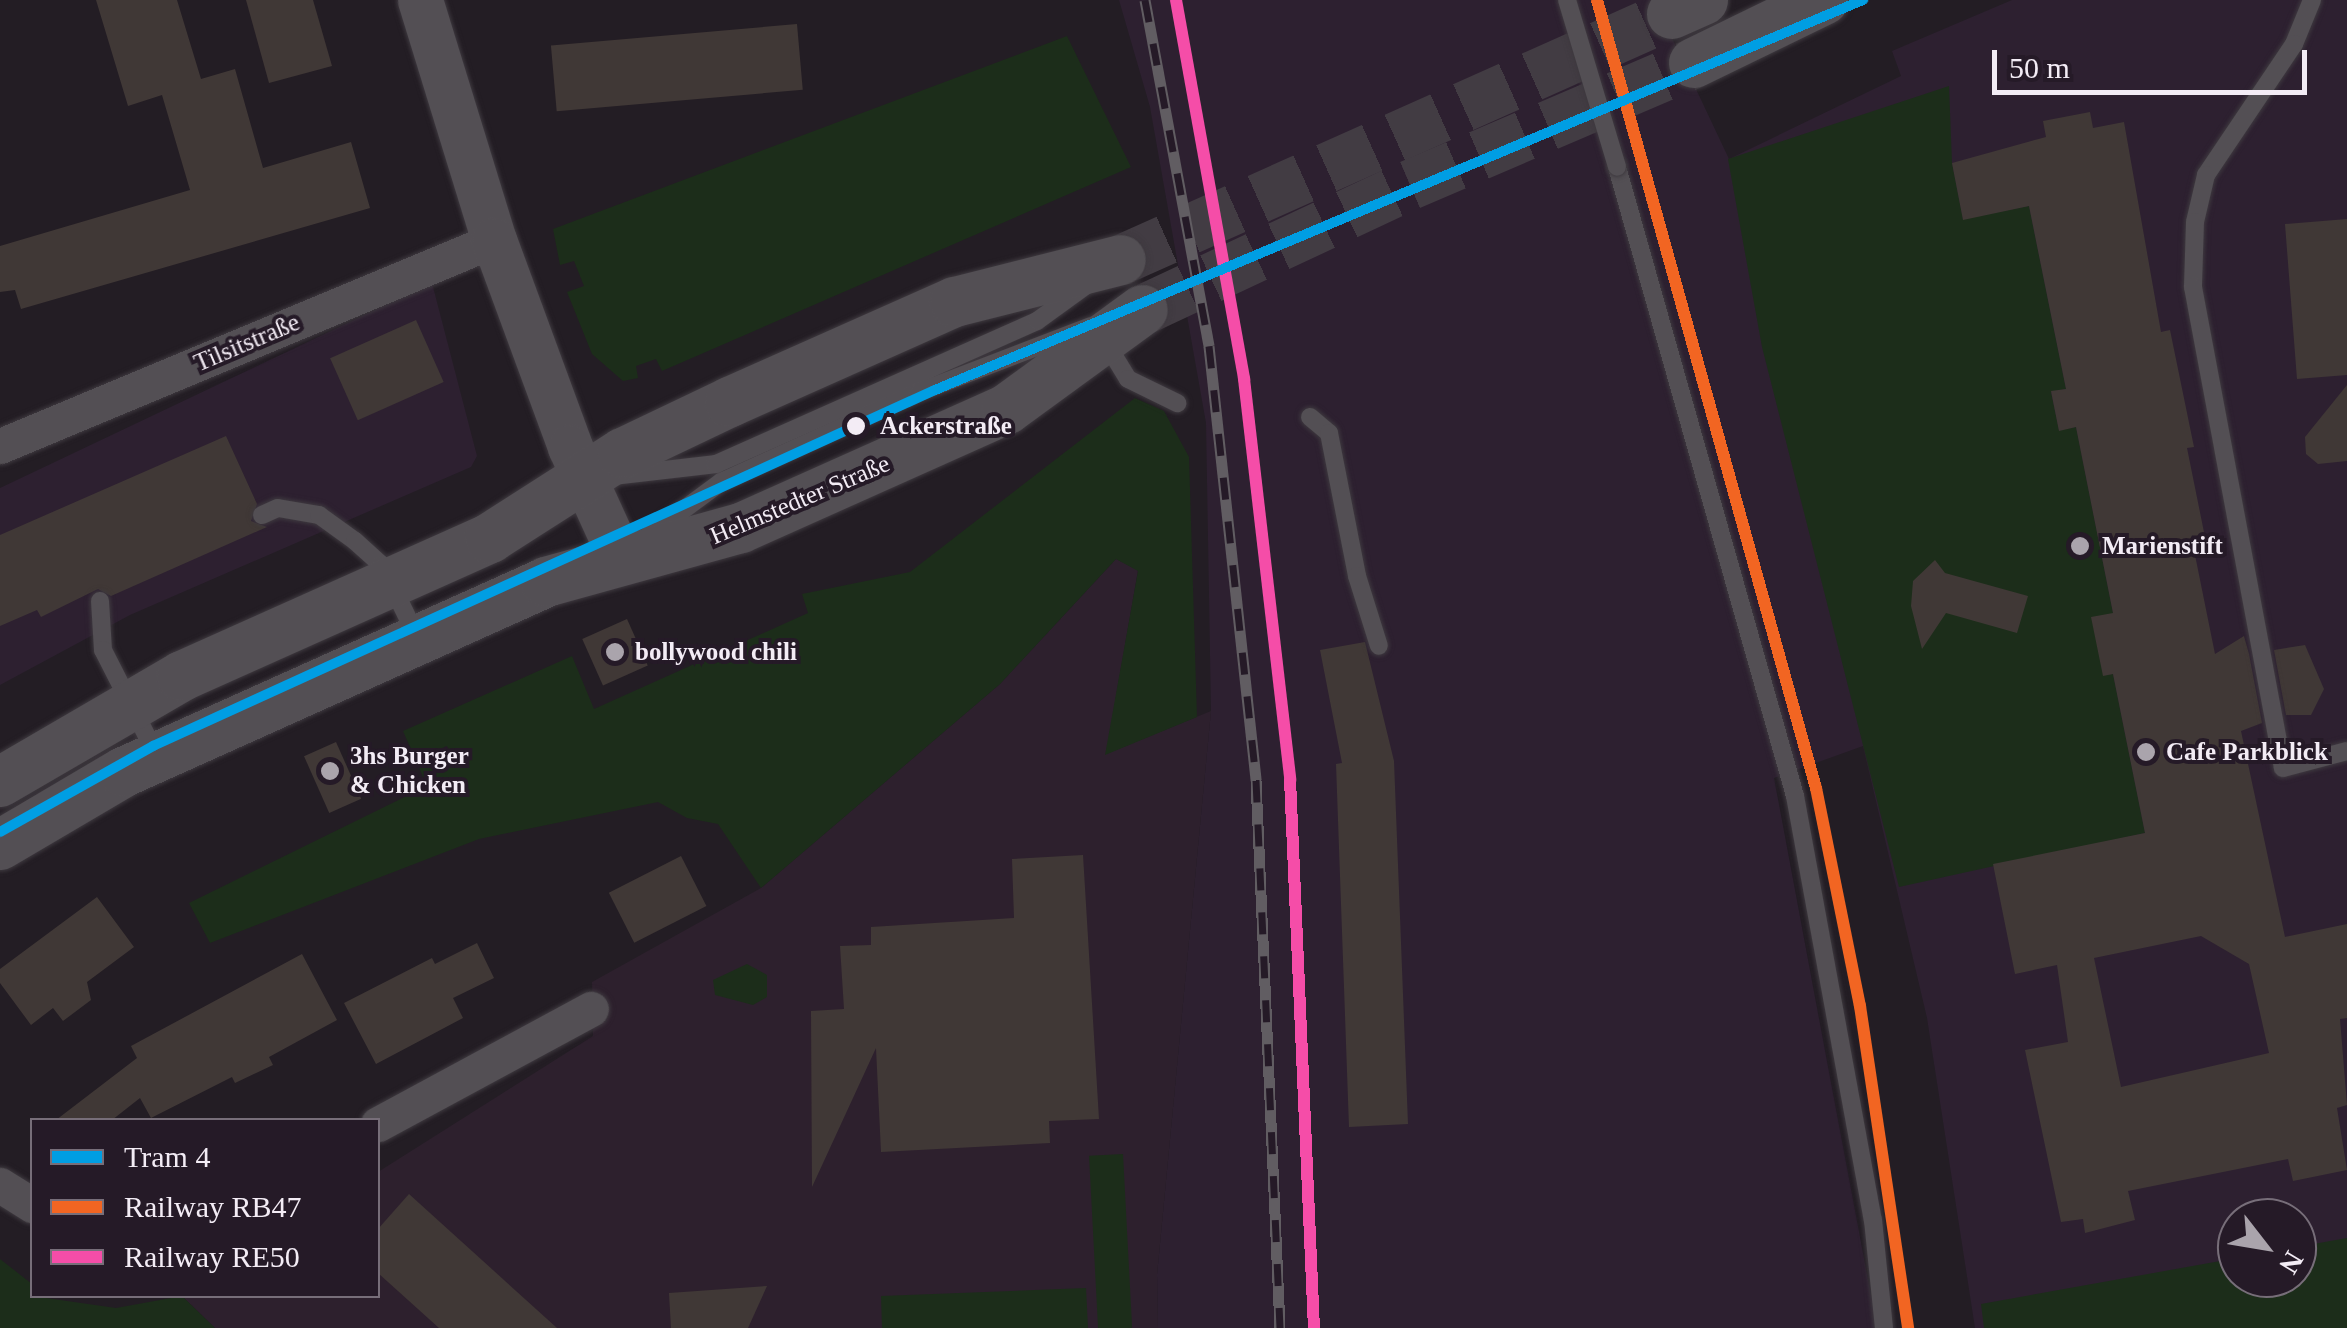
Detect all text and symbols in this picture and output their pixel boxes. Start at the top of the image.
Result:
scale bar [1997,30,2312,92]
text: 50 m [2009,51,2070,84]
street label: Tilsitstraße [190,307,304,379]
marker: Ackerstraße [841,411,871,441]
place label: Ackerstraße [880,411,1012,441]
street label: Helmstedter Straße [706,449,894,551]
place label: Marienstift [2102,531,2223,561]
marker: Marienstift [2067,533,2093,559]
place label: bollywood chili [635,637,797,667]
marker: bollywood chili [604,641,626,663]
place label: Cafe Parkblick [2166,737,2328,767]
marker: Cafe Parkblick [2135,741,2157,763]
place label: 3hs Burger & Chicken [350,742,469,801]
marker: 3hs Burger & Chicken [319,760,341,782]
legend [30,1118,380,1298]
text: Tram 4 [124,1140,210,1173]
text: Railway RB47 [124,1190,302,1223]
north arrow [2217,1198,2317,1298]
text: Railway RE50 [124,1240,300,1273]
text: N [2273,1246,2310,1279]

